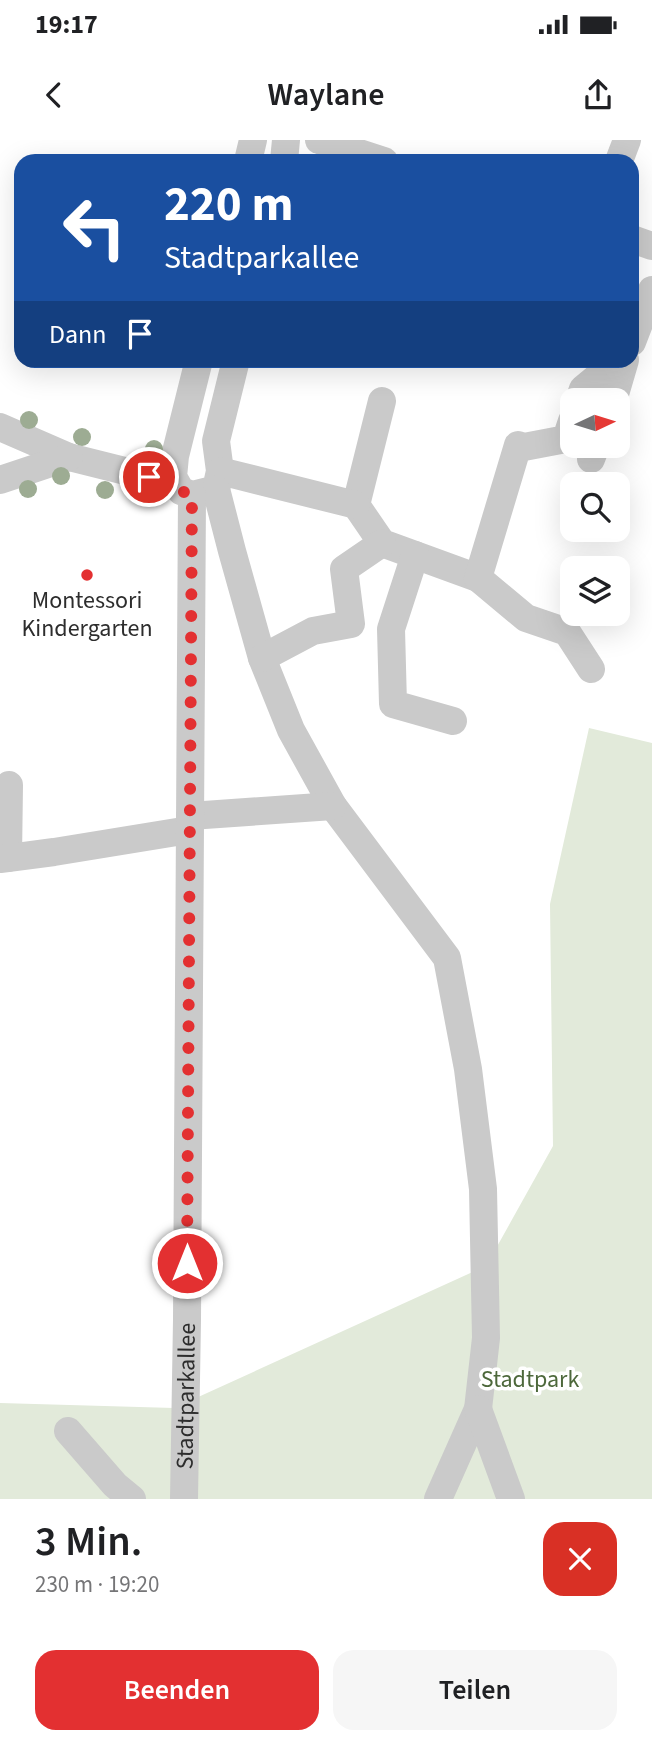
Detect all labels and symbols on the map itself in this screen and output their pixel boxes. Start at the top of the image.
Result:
north arrow [560,388,630,458]
pin [119,447,179,507]
marker: Montessori Kindergarten [79,567,95,583]
place label: Montessori Kindergarten [21,583,153,646]
position arrow [150,1226,224,1300]
street label: Stadtparkallee [167,1322,204,1470]
park label: Stadtpark [481,1362,579,1397]

